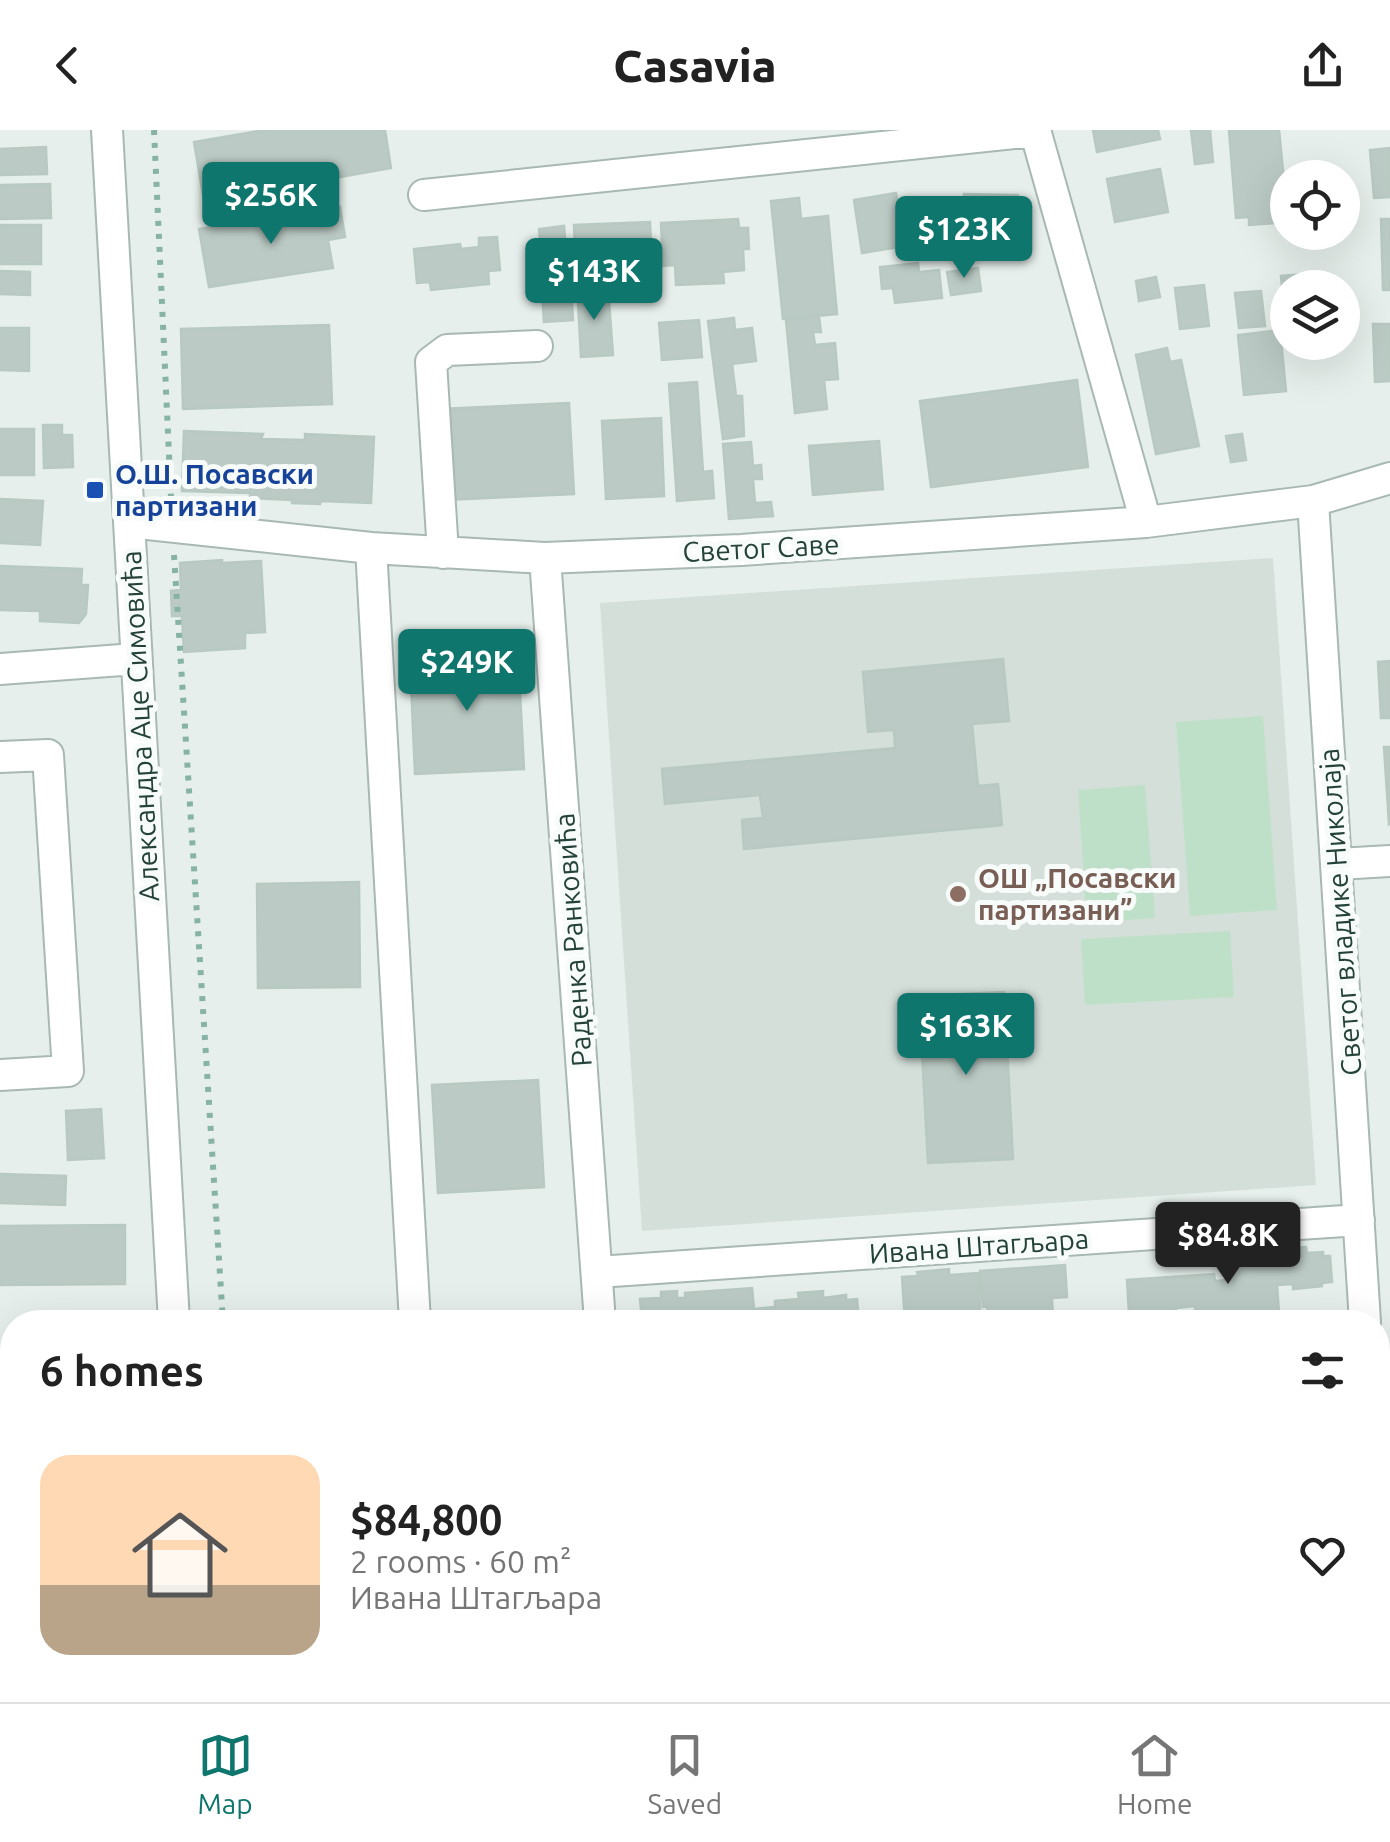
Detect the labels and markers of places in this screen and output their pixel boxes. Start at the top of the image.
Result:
pin: $256K [201,162,341,247]
pin: $123K [894,196,1034,281]
pin: $143K [524,238,664,323]
place label: О.Ш. Посавски партизани [115,458,314,521]
marker: О.Ш. Посавски партизани [84,479,106,501]
pin: $249K [397,629,537,714]
place label: ОШ „Посавски партизани” [978,862,1176,925]
marker: ОШ „Посавски партизани” [947,883,969,905]
pin: $163K [896,993,1036,1078]
pin: $84.8K [1147,1202,1309,1287]

